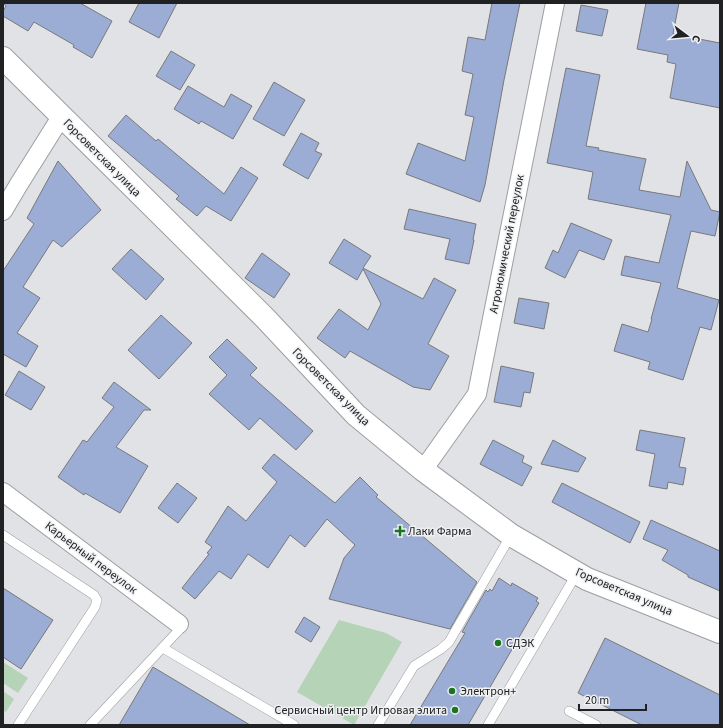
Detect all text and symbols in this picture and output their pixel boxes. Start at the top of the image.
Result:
north arrow [667,16,707,56]
text: С [688,33,704,44]
street label: Горсоветская улица [59,115,145,201]
street label: Агрономический переулок [485,173,529,315]
street label: Горсоветская улица [288,344,374,430]
street label: Карьерный переулок [41,518,141,598]
place label: Лаки Фарма [408,523,472,540]
marker: Лаки Фарма [395,526,405,536]
street label: Горсоветская улица [573,564,675,620]
place label: СДЭК [506,635,534,652]
marker: СДЭК [493,638,503,648]
place label: Электрон+ [460,683,516,700]
marker: Электрон+ [447,686,457,696]
scale bar [579,686,646,712]
text: 20 m [585,692,609,709]
place label: Сервисный центр Игровая элита [275,702,447,719]
marker: Сервисный центр Игровая элита [450,705,460,715]

